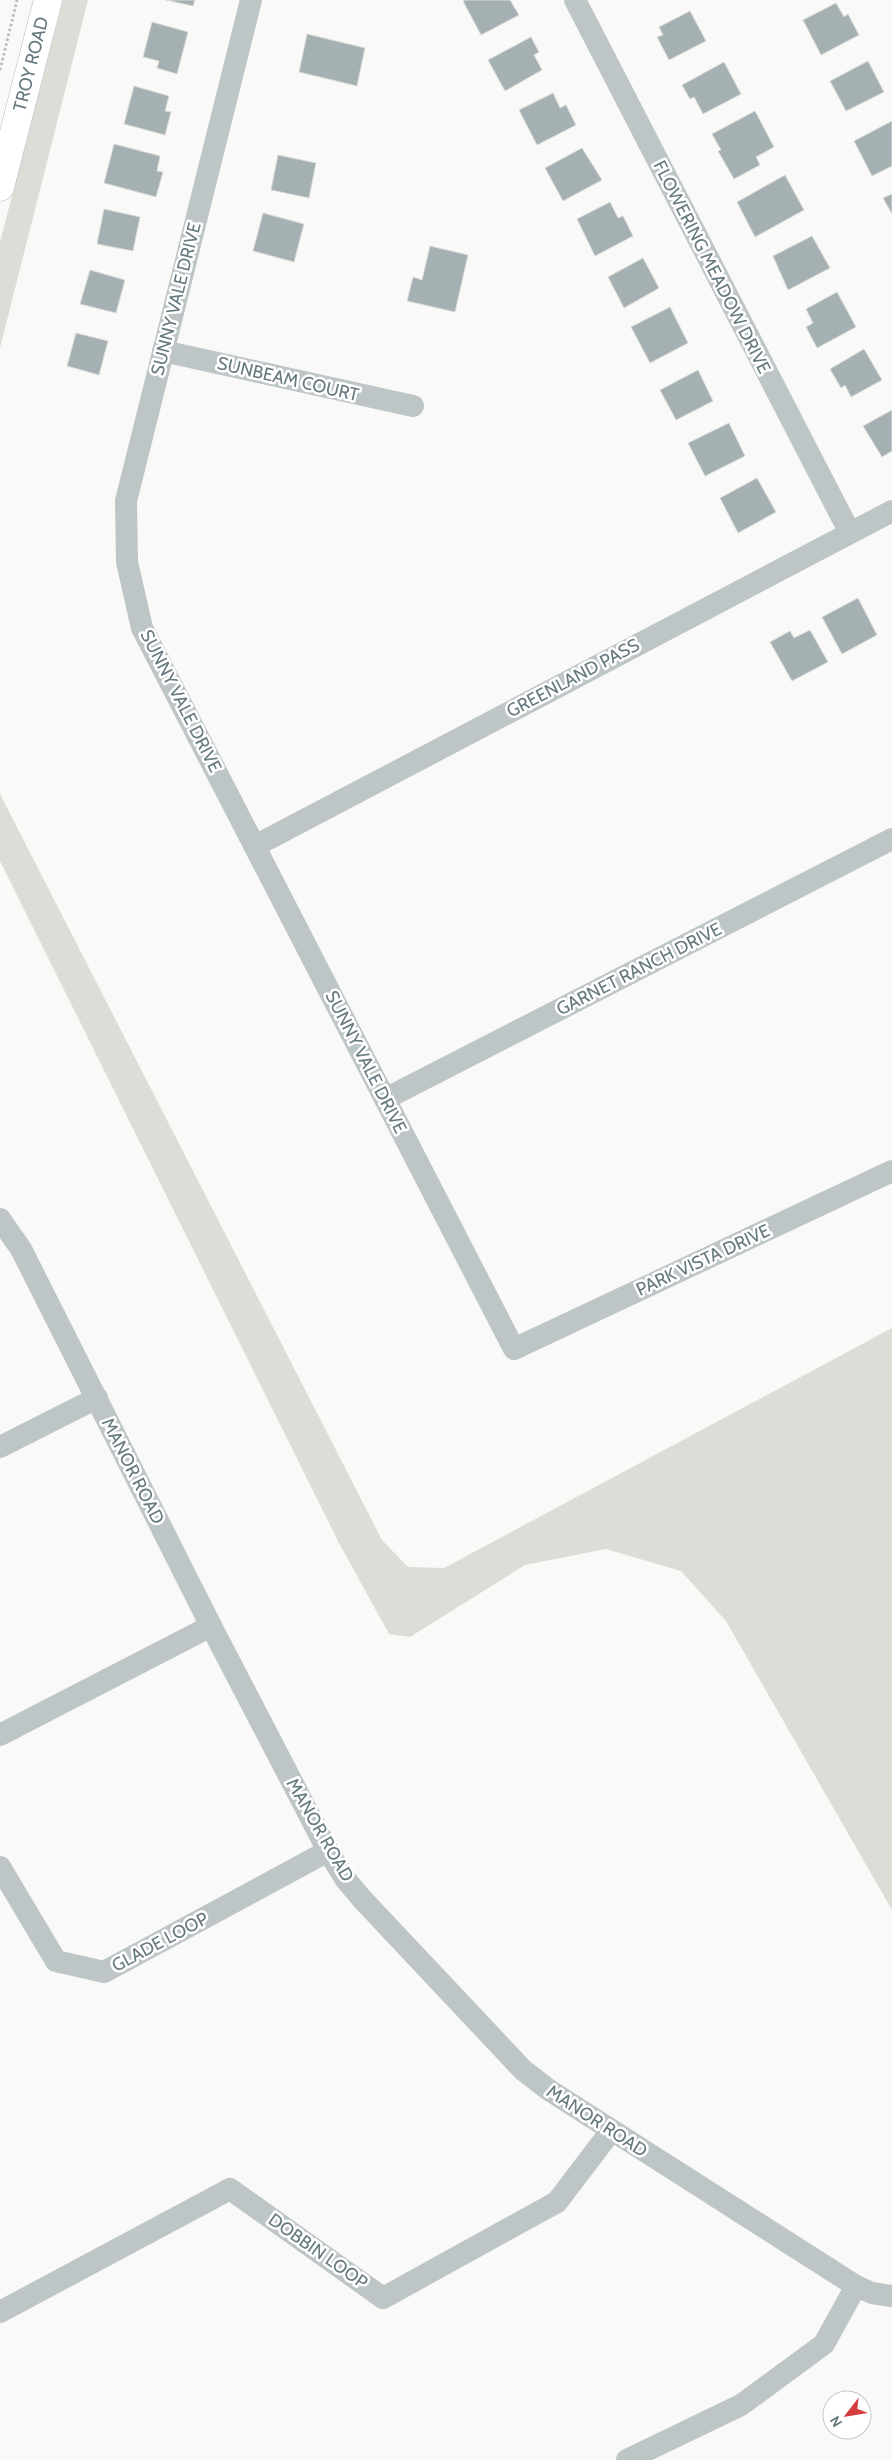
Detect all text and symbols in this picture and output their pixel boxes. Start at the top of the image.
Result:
street label: TROY ROAD [9,14,53,114]
street label: FLOWERING MEADOW DRIVE [649,157,775,377]
street label: SUNNY VALE DRIVE [146,220,206,378]
street label: SUNBEAM COURT [215,352,361,406]
street label: SUNNY VALE DRIVE [136,626,226,776]
street label: GREENLAND PASS [503,634,643,722]
street label: GARNET RANCH DRIVE [553,918,725,1020]
street label: SUNNY VALE DRIVE [321,987,411,1137]
street label: PARK VISTA DRIVE [633,1219,773,1301]
street label: MANOR ROAD [97,1414,169,1528]
street label: MANOR ROAD [282,1774,358,1886]
street label: GLADE LOOP [108,1907,212,1977]
street label: MANOR ROAD [542,2080,652,2162]
street label: DOBBIN LOOP [264,2209,372,2293]
north arrow [822,2390,872,2440]
text: N [826,2413,846,2431]

